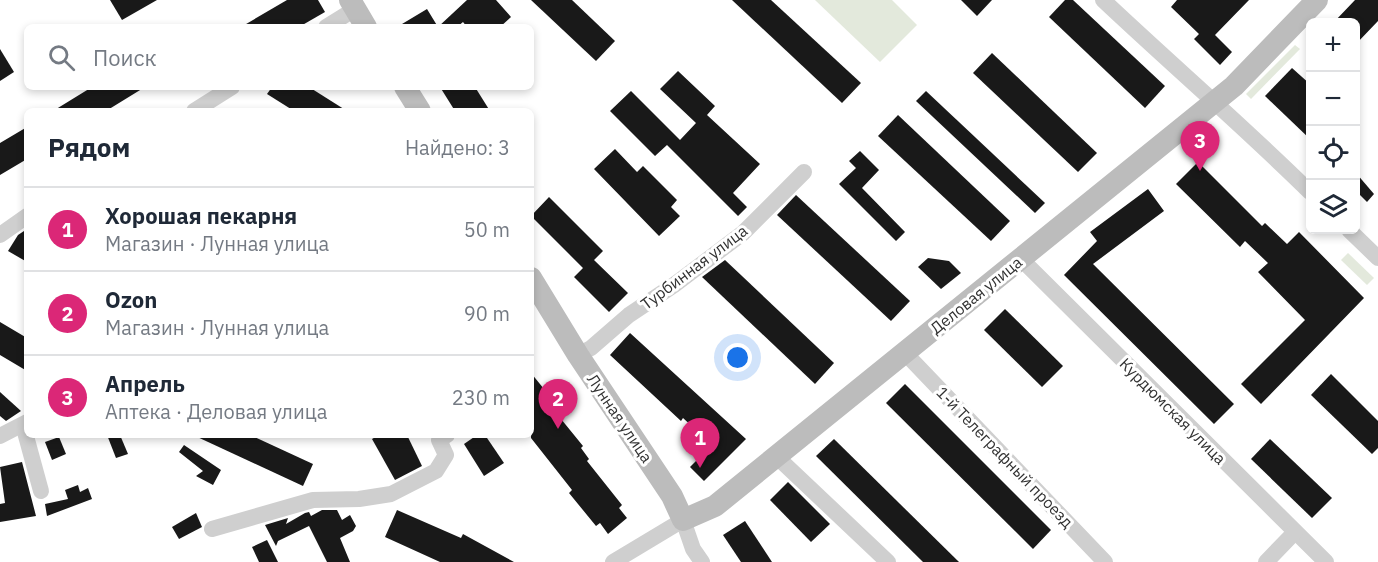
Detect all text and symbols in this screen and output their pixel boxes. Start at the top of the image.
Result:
map controls [1306,18,1360,234]
button: + [1306,18,1360,72]
search box [24,24,534,90]
icon: search [45,41,78,74]
text: Поиск [93,43,157,72]
button: − [1306,72,1360,126]
pin: 3 [1180,122,1220,171]
button: locate [1306,126,1360,180]
text: Рядом [48,130,130,164]
text: Найдено: 3 [405,134,510,161]
button: layers [1306,180,1360,234]
text: Хорошая пекарня [105,201,297,230]
text: 1 [62,216,74,243]
text: 50 m [464,216,510,243]
street label: Турбинная улица [637,220,752,314]
text: Магазин · Лунная улица [105,230,329,257]
street label: Деловая улица [926,252,1026,338]
text: Ozon [105,285,157,314]
text: 2 [62,300,74,327]
text: 90 m [464,300,510,327]
text: Магазин · Лунная улица [105,314,329,341]
your location [723,343,752,372]
street label: Курдюмская улица [1116,354,1231,469]
text: Апрель [105,369,185,398]
street label: Лунная улица [583,370,657,467]
pin: 2 [538,380,578,429]
street label: 1-й Телеграфный проезд [932,382,1078,532]
text: 3 [62,384,74,411]
text: 230 m [452,384,510,411]
text: Аптека · Деловая улица [105,398,327,425]
pin: 1 [680,418,720,468]

